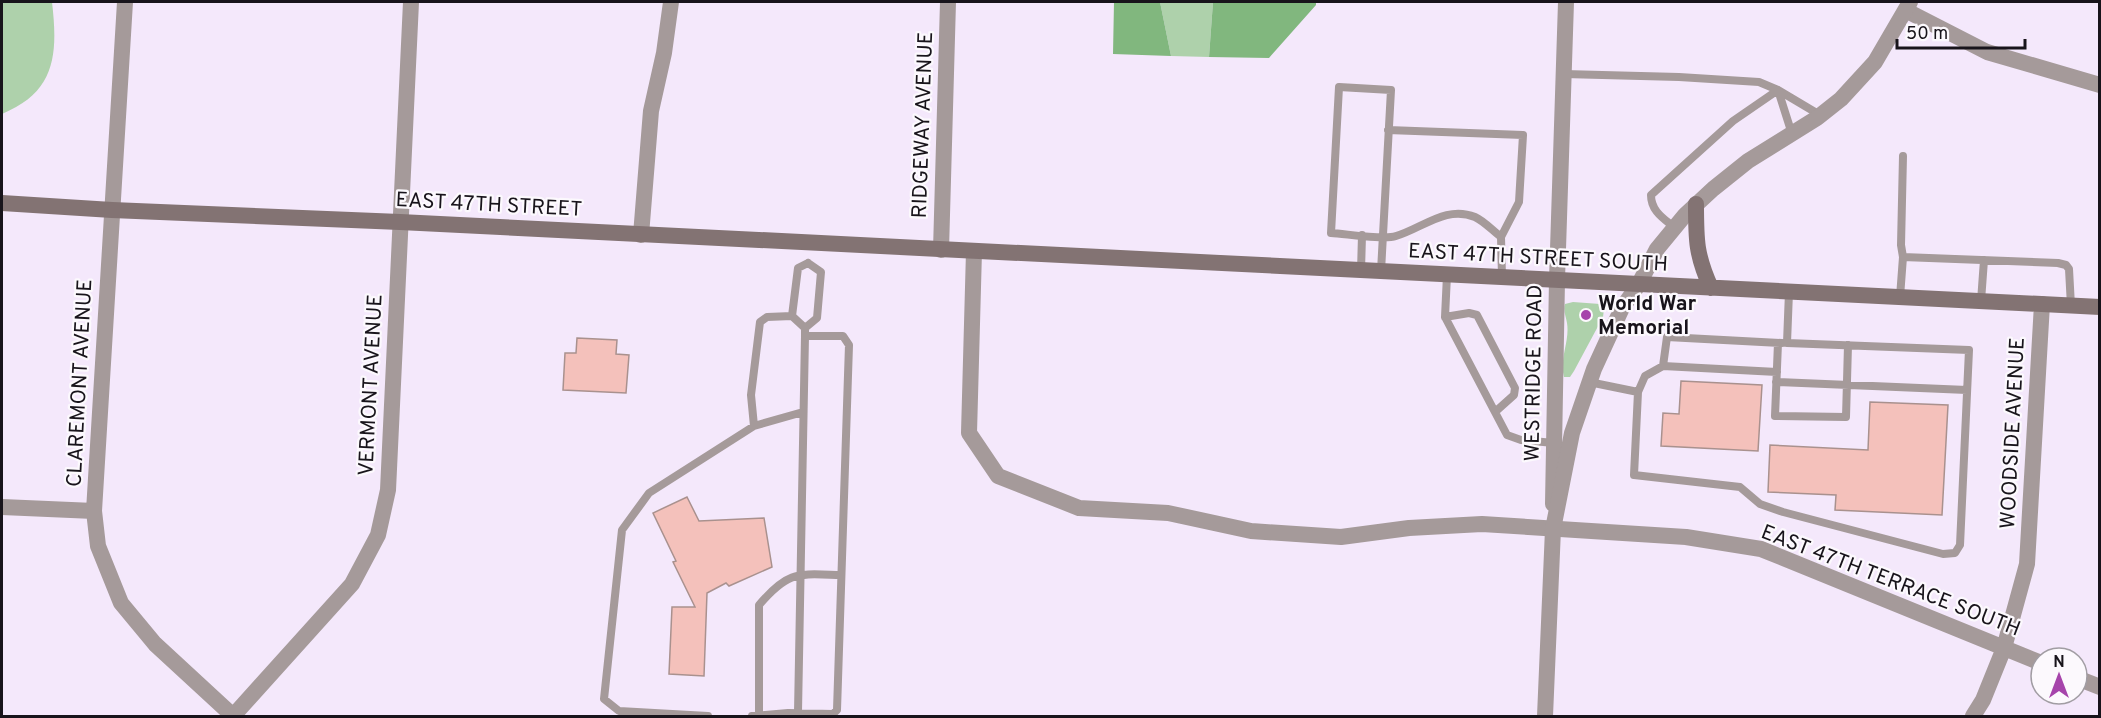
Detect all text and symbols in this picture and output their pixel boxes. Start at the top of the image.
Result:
scale bar [1897,12,2024,50]
text: 50 m [1906,23,1948,46]
street label: RIDGEWAY AVENUE [907,31,940,219]
street label: EAST 47TH STREET [395,187,583,224]
street label: EAST 47TH STREET SOUTH [1407,238,1669,279]
street label: CLAREMONT AVENUE [62,278,99,488]
street label: WESTRIDGE ROAD [1519,284,1550,462]
place label: World War Memorial [1598,291,1696,342]
street label: VERMONT AVENUE [353,293,390,477]
marker: World War Memorial [1579,308,1593,322]
street label: WOODSIDE AVENUE [1995,337,2032,530]
street label: EAST 47TH TERRACE SOUTH [1757,519,2024,643]
north arrow [2029,646,2089,706]
text: N [2053,653,2065,673]

